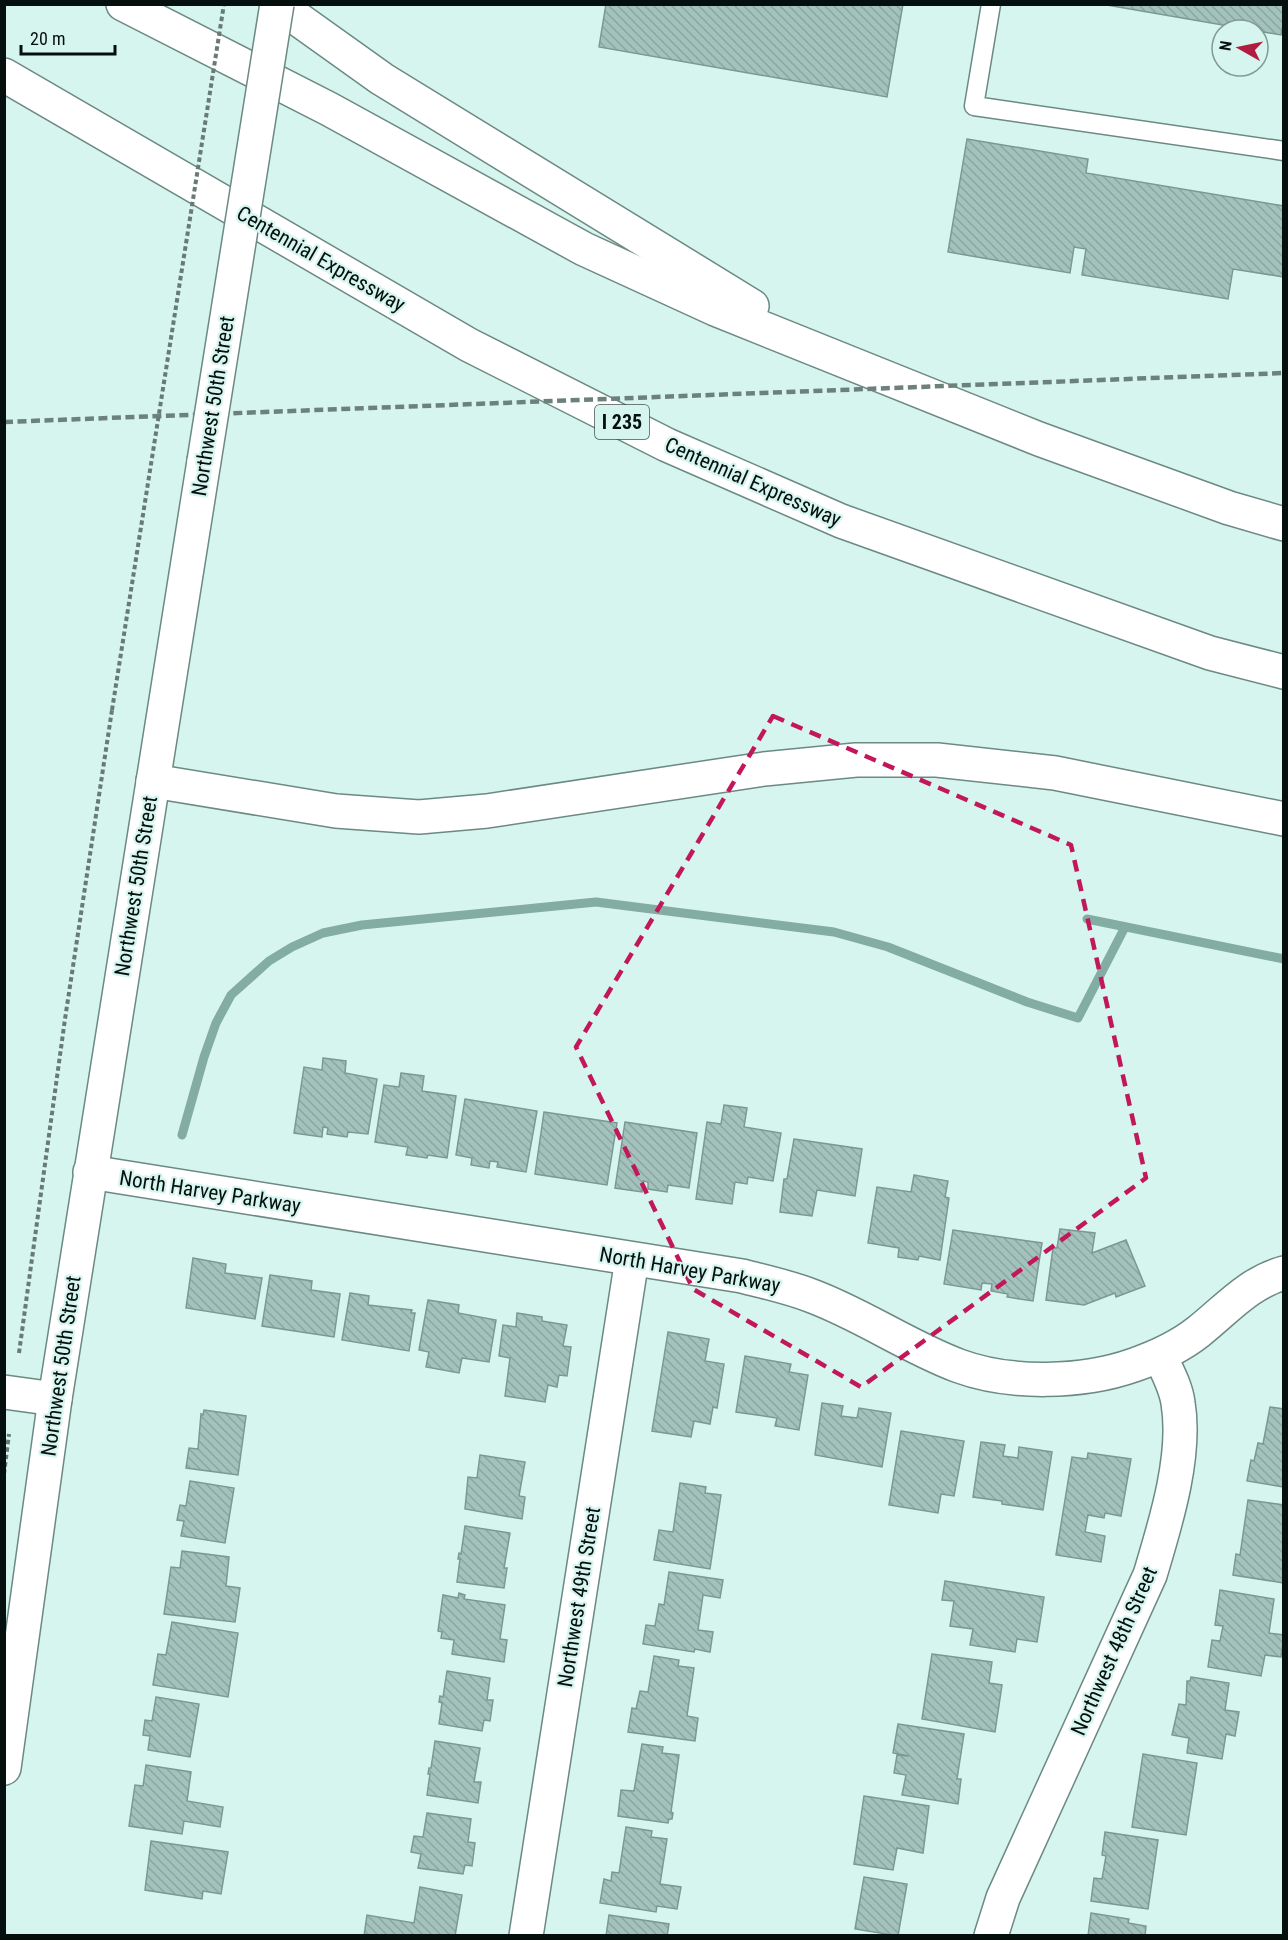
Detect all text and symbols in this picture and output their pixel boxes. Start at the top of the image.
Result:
scale bar [21,18,116,56]
north arrow [1210,18,1270,78]
text: 20 m [30,28,65,49]
text: N [1216,39,1236,52]
street label: Centennial Expressway [233,201,410,317]
street label: Northwest 50th Street [187,314,239,498]
road number: I 235 [595,405,649,439]
street label: Centennial Expressway [661,432,845,532]
street label: Northwest 50th Street [110,794,162,978]
street label: North Harvey Parkway [118,1166,303,1218]
street label: North Harvey Parkway [598,1242,783,1298]
street label: Northwest 50th Street [36,1274,86,1458]
street label: Northwest 49th Street [553,1505,605,1689]
street label: Northwest 48th Street [1066,1563,1162,1739]

